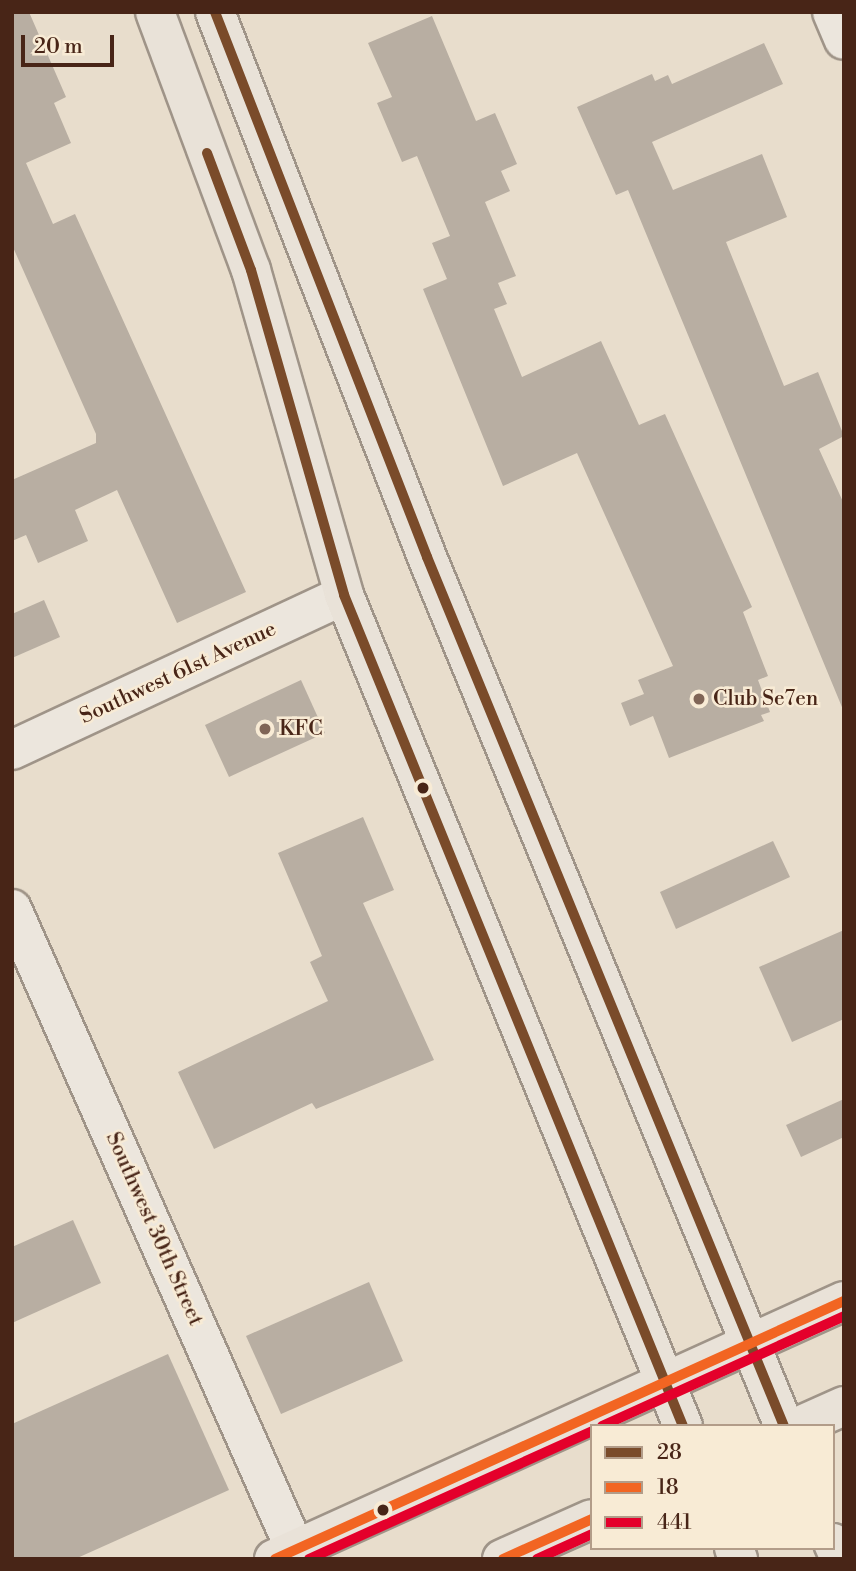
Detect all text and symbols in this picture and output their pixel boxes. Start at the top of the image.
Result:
scale bar [24,21,117,65]
text: 20 m [34,34,83,60]
street label: Southwest 61st Avenue [76,616,280,730]
place label: Club Se7en [713,686,818,712]
marker: Club Se7en [691,691,707,707]
place label: KFC [279,716,323,742]
marker: KFC [257,721,273,737]
unlabelled marker [416,781,430,795]
street label: Southwest 30th Street [100,1128,208,1330]
legend [590,1424,835,1550]
text: 28 [657,1440,682,1466]
text: 18 [657,1475,679,1501]
unlabelled marker [376,1503,390,1517]
text: 441 [657,1510,691,1536]

